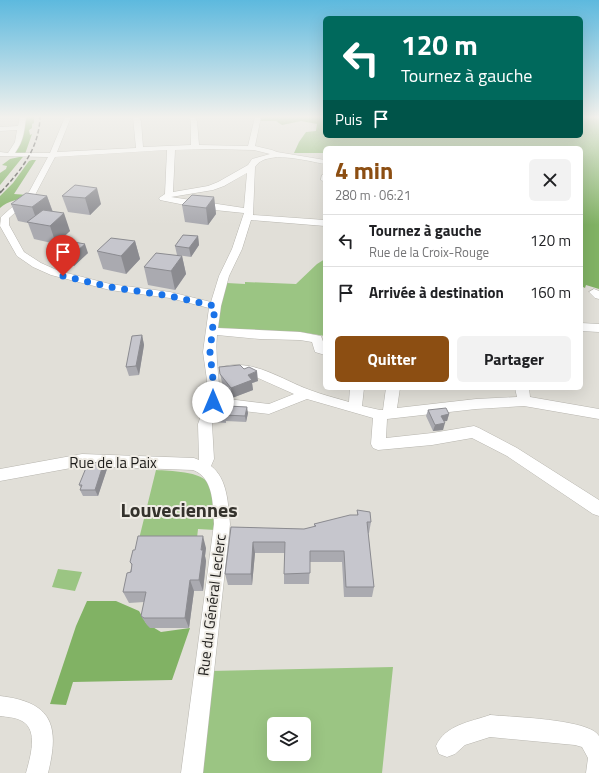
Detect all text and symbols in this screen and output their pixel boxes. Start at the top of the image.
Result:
text: 120 m [401,23,478,66]
icon: left [335,32,387,84]
text: Tournez à gauche [401,62,532,89]
text: Puis [335,108,362,131]
icon: arrive [370,108,392,130]
text: 4 min [335,152,393,188]
button: close [529,159,571,201]
text: 280 m · 06:21 [335,185,411,205]
text: Tournez à gauche [369,219,481,242]
text: 120 m [530,229,571,252]
icon: left [335,230,357,252]
pin [46,235,80,276]
icon: arrive [52,241,74,263]
text: Rue de la Croix-Rouge [369,242,489,262]
text: Arrivée à destination [369,281,504,304]
text: 160 m [530,281,571,304]
icon: arrive [335,282,357,304]
button: Quitter [335,336,449,382]
button: Partager [457,336,571,382]
position arrow [192,381,234,423]
street label: Rue de la Paix [69,451,157,474]
district label: Louveciennes [120,494,238,525]
street label: Rue du Général Leclerc [191,533,232,677]
map controls [267,717,311,761]
button: layers [267,717,311,761]

